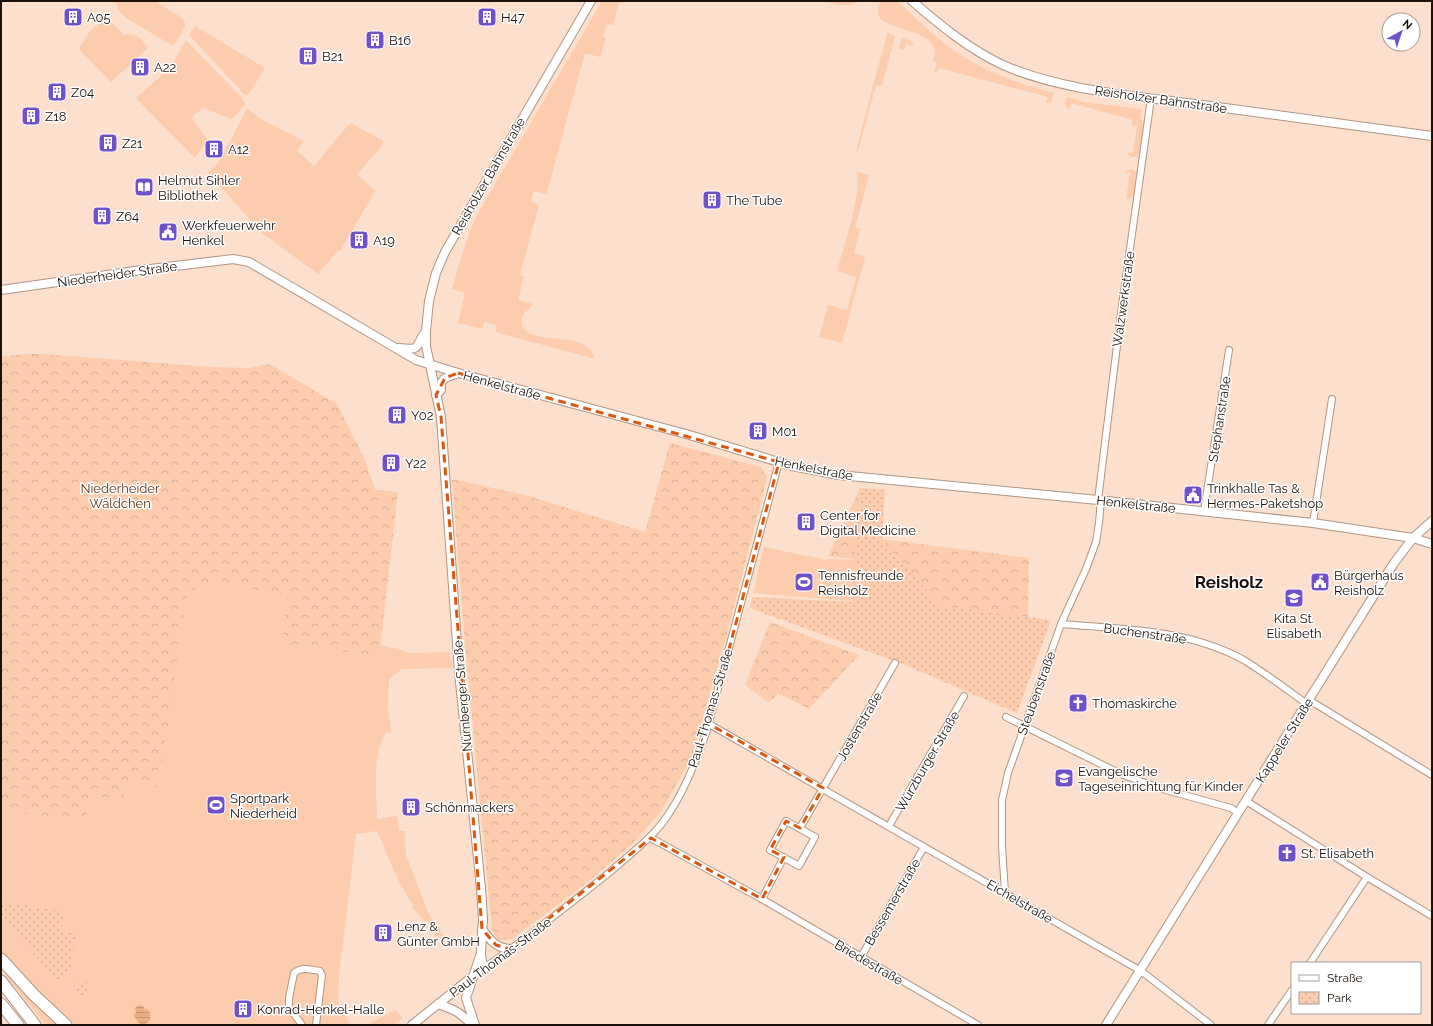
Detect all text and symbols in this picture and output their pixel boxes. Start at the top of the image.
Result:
building icon: A05 [62,6,84,28]
building icon: H47 [476,6,498,28]
place label: A05 [87,10,111,25]
place label: H47 [501,10,525,25]
north arrow [1381,12,1421,52]
text: N [1400,17,1415,32]
building icon: B16 [364,29,386,51]
place label: B16 [389,33,411,48]
building icon: B21 [297,45,319,67]
place label: B21 [322,49,343,64]
building icon: A22 [129,56,151,78]
place label: A22 [154,60,177,75]
building icon: Z04 [46,81,68,103]
street label: Reisholzer Bahnstraße [1094,83,1228,116]
place label: Z04 [71,85,94,100]
building icon: Z18 [20,105,42,127]
place label: Z18 [45,109,67,124]
street label: Reisholzer Bahnstraße [449,114,528,238]
building icon: Z21 [97,132,119,154]
place label: Z21 [122,136,143,151]
building icon: A12 [203,138,225,160]
place label: A12 [228,142,249,157]
place label: Helmut Sihler Bibliothek [158,173,240,203]
library icon: Helmut Sihler Bibliothek [133,176,155,198]
building icon: The Tube [701,189,723,211]
place label: The Tube [726,193,783,208]
building icon: Z64 [91,205,113,227]
place label: Z64 [116,209,139,224]
place label: Werkfeuerwehr Henkel [182,218,276,248]
public building icon: Werkfeuerwehr Henkel [157,221,179,243]
building icon: A19 [348,229,370,251]
place label: A19 [373,233,395,248]
street label: Walzwerkstraße [1109,250,1138,348]
street label: Niederheider Straße [56,259,178,290]
street label: Henkelstraße [462,368,543,403]
street label: Stephanstraße [1205,375,1234,463]
building icon: Y02 [386,404,408,426]
place label: Y02 [411,408,434,423]
building icon: M01 [747,420,769,442]
place label: M01 [772,424,797,439]
building icon: Y22 [380,452,402,474]
street label: Henkelstraße [773,454,855,484]
place label: Y22 [405,456,427,471]
park label: Niederheider Wäldchen [80,481,160,511]
place label: Trinkhalle Tas & Hermes-Paketshop [1207,481,1323,511]
public building icon: Trinkhalle Tas & Hermes-Paketshop [1182,484,1204,506]
street label: Henkelstraße [1096,493,1177,516]
place label: Center for Digital Medicine [820,508,916,538]
building icon: Center for Digital Medicine [795,511,817,533]
place label: Tennisfreunde Reisholz [818,568,904,598]
place label: Bürgerhaus Reisholz [1334,568,1404,598]
sports icon: Tennisfreunde Reisholz [793,571,815,593]
public building icon: Bürgerhaus Reisholz [1309,571,1331,593]
district label: Reisholz [1195,572,1263,592]
school or university icon: Kita St. Elisabeth [1283,587,1305,609]
place label: Kita St. Elisabeth [1266,611,1322,641]
street label: Buchenstraße [1103,620,1188,647]
street label: Nürnberger Straße [450,639,475,752]
street label: Paul-Thomas-Straße [685,647,736,769]
street label: Steubenstraße [1014,649,1059,737]
street label: Jostenstraße [834,689,885,763]
church icon: Thomaskirche [1067,692,1089,714]
street label: Kappeler Straße [1253,695,1317,785]
place label: Thomaskirche [1092,696,1177,711]
street label: Würzburger Straße [893,708,963,814]
place label: Evangelische Tageseinrichtung für Kinder [1078,764,1244,794]
school or university icon: Evangelische Tageseinrichtung für Kinder [1053,767,1075,789]
place label: Sportpark Niederheid [230,791,297,821]
sports icon: Sportpark Niederheid [205,794,227,816]
building icon: Schönmackers [400,796,422,818]
place label: Schönmackers [425,800,514,815]
church icon: St. Elisabeth [1276,842,1298,864]
place label: St. Elisabeth [1301,846,1374,861]
street label: Bessemerstraße [862,856,924,948]
street label: Eichelstraße [984,877,1056,927]
street label: Paul-Thomas-Straße [447,914,554,1001]
place label: Lenz & Günter GmbH [397,919,480,949]
building icon: Lenz & Günter GmbH [372,922,394,944]
street label: Briedestraße [832,937,906,988]
legend [1291,962,1421,1014]
text: Straße [1327,971,1363,985]
text: Park [1327,991,1352,1005]
building icon: Konrad-Henkel-Halle [232,998,254,1020]
place label: Konrad-Henkel-Halle [257,1002,385,1017]

